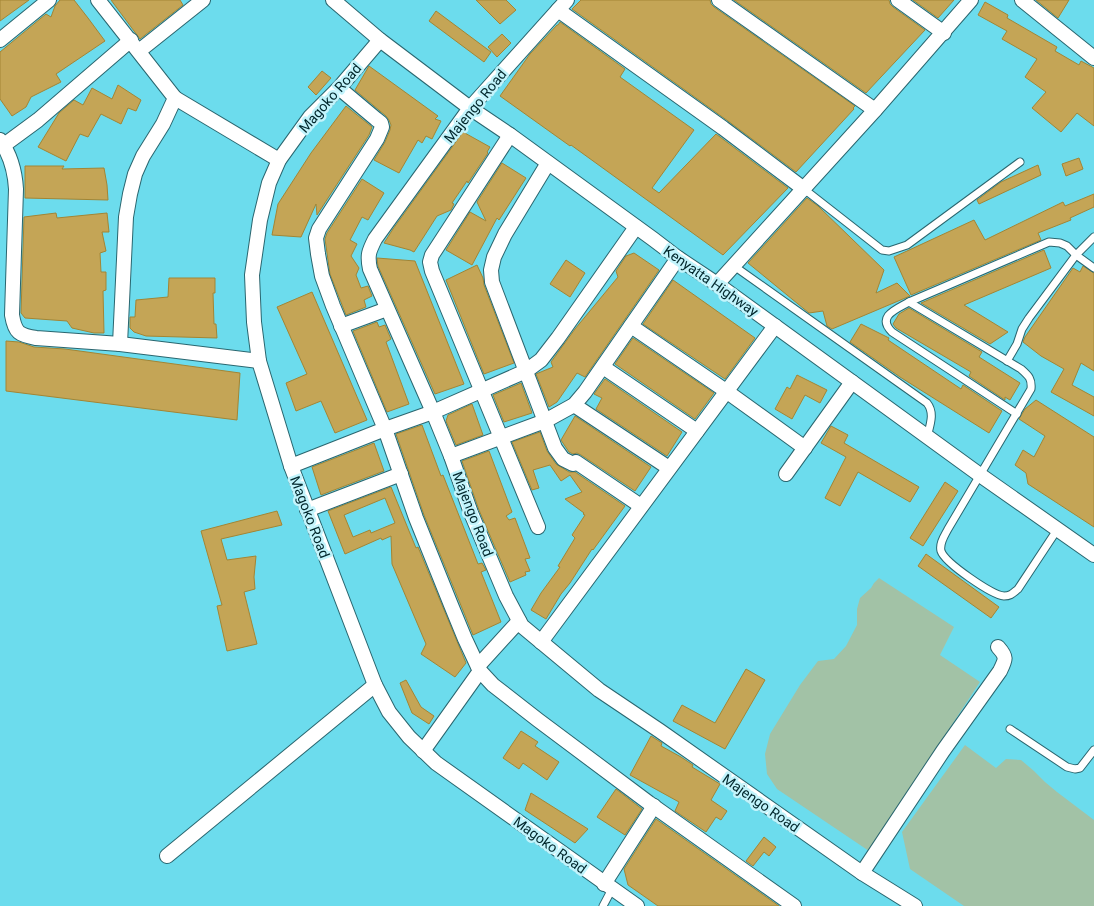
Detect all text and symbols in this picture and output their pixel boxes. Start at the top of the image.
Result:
street label: Magoko Road [296,60,364,136]
street label: Majengo Road [441,66,509,146]
street label: Kenyatta Highway [661,242,762,320]
street label: Majengo Road [449,469,497,559]
street label: Magoko Road [287,474,333,560]
street label: Majengo Road [720,771,802,835]
street label: Magoko Road [510,813,590,877]

